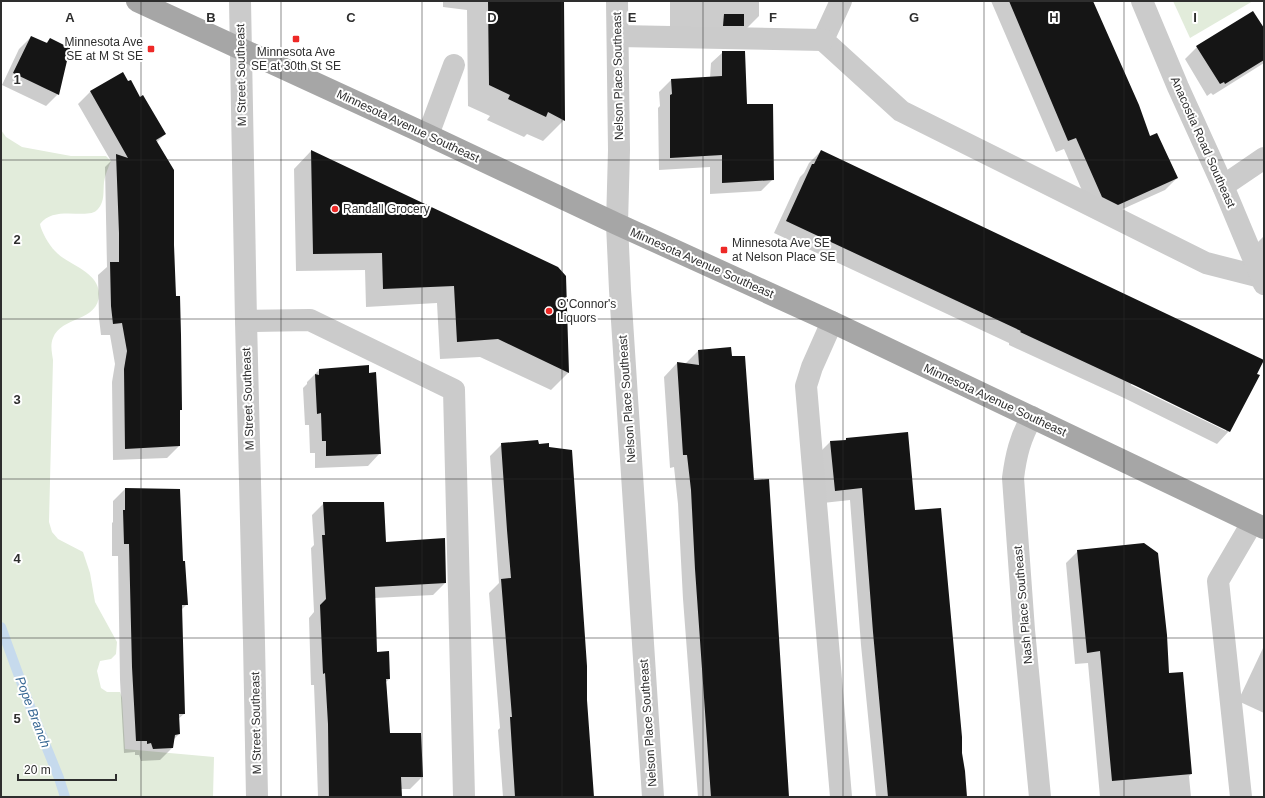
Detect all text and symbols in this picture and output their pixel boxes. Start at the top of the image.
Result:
text: A [65,10,75,25]
text: B [206,10,216,25]
text: C [346,10,356,25]
text: D [487,10,497,25]
text: E [628,10,637,25]
text: F [769,10,777,25]
text: G [909,10,919,25]
text: H [1049,10,1059,25]
text: I [1193,10,1197,25]
street label: Nelson Place Southeast [610,11,626,140]
street label: M Street Southeast [233,23,249,126]
marker: Minnesota Ave SE at 30th St SE [291,34,301,44]
place label: Minnesota Ave SE at M St SE [65,35,143,63]
marker: Minnesota Ave SE at M St SE [146,44,156,54]
place label: Minnesota Ave SE at 30th St SE [251,45,341,73]
text: 1 [13,72,21,87]
street label: Anacostia Road Southeast [1168,74,1239,210]
street label: Minnesota Avenue Southeast [334,87,482,166]
place label: Randall Grocery [343,202,430,216]
marker: Randall Grocery [330,204,340,214]
street label: Minnesota Avenue Southeast [628,225,777,301]
text: 2 [13,232,21,247]
place label: Minnesota Ave SE at Nelson Place SE [732,236,835,264]
marker: Minnesota Ave SE at Nelson Place SE [719,245,729,255]
place label: O'Connor's Liquors [557,297,616,325]
marker: O'Connor's Liquors [544,306,554,316]
street label: Nelson Place Southeast [616,334,638,463]
street label: M Street Southeast [239,347,257,451]
street label: Minnesota Avenue Southeast [921,361,1069,440]
text: 3 [13,392,21,407]
street label: Nash Place Southeast [1011,545,1035,665]
text: 4 [13,551,21,566]
street label: Nelson Place Southeast [637,658,659,787]
street label: M Street Southeast [248,671,264,774]
water label: Pope Branch [13,674,53,750]
text: 5 [13,711,21,726]
scale bar [18,756,116,782]
text: 20 m [24,763,51,777]

